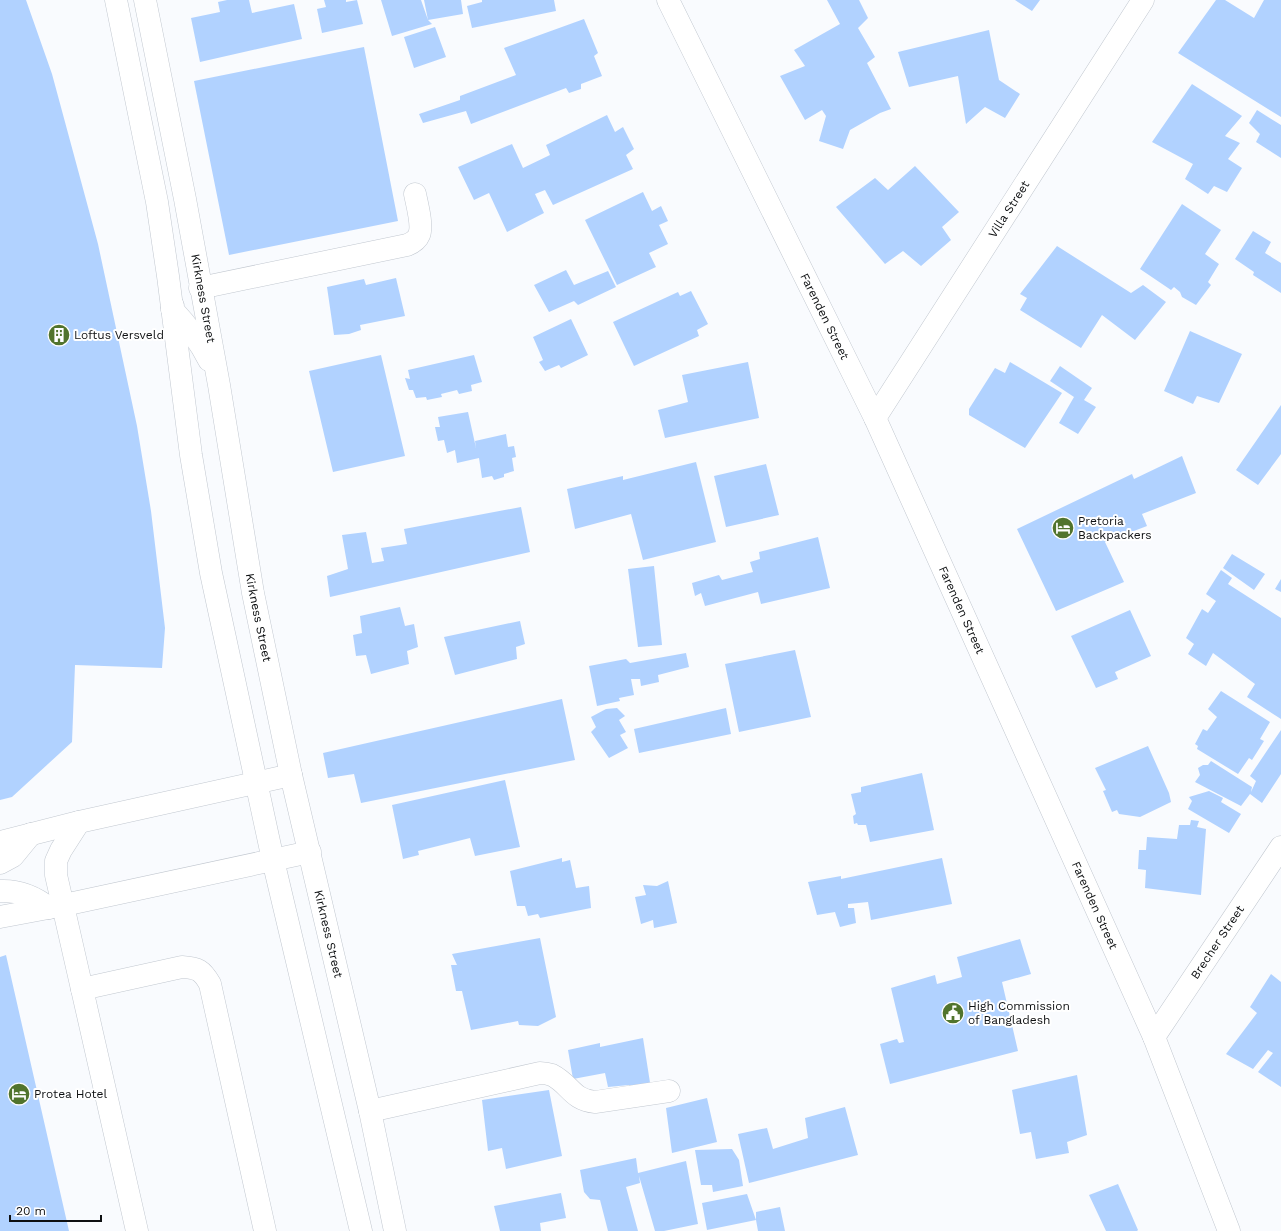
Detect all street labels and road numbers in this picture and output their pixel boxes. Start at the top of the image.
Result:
street label: Villa Street [985,178,1032,240]
street label: Kirkness Street [188,253,218,344]
street label: Farenden Street [797,271,852,362]
street label: Farenden Street [936,564,987,656]
street label: Kirkness Street [243,572,274,663]
street label: Farenden Street [1069,859,1121,951]
street label: Kirkness Street [311,888,345,979]
street label: Brecher Street [1188,903,1247,982]

